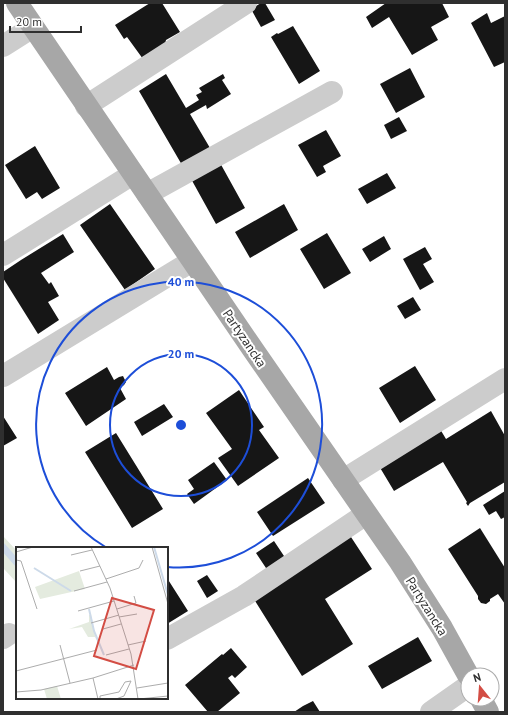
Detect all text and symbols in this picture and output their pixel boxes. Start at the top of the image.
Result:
scale bar [10,8,81,34]
text: 20 m [16,14,42,29]
text: 40 m [168,274,194,289]
street label: Partyzancka [219,306,270,371]
text: 20 m [168,346,194,361]
centre of rings [174,418,188,432]
inset map [16,547,168,699]
street label: Partyzancka [402,574,451,639]
north arrow [460,667,500,707]
text: N [472,670,483,685]

